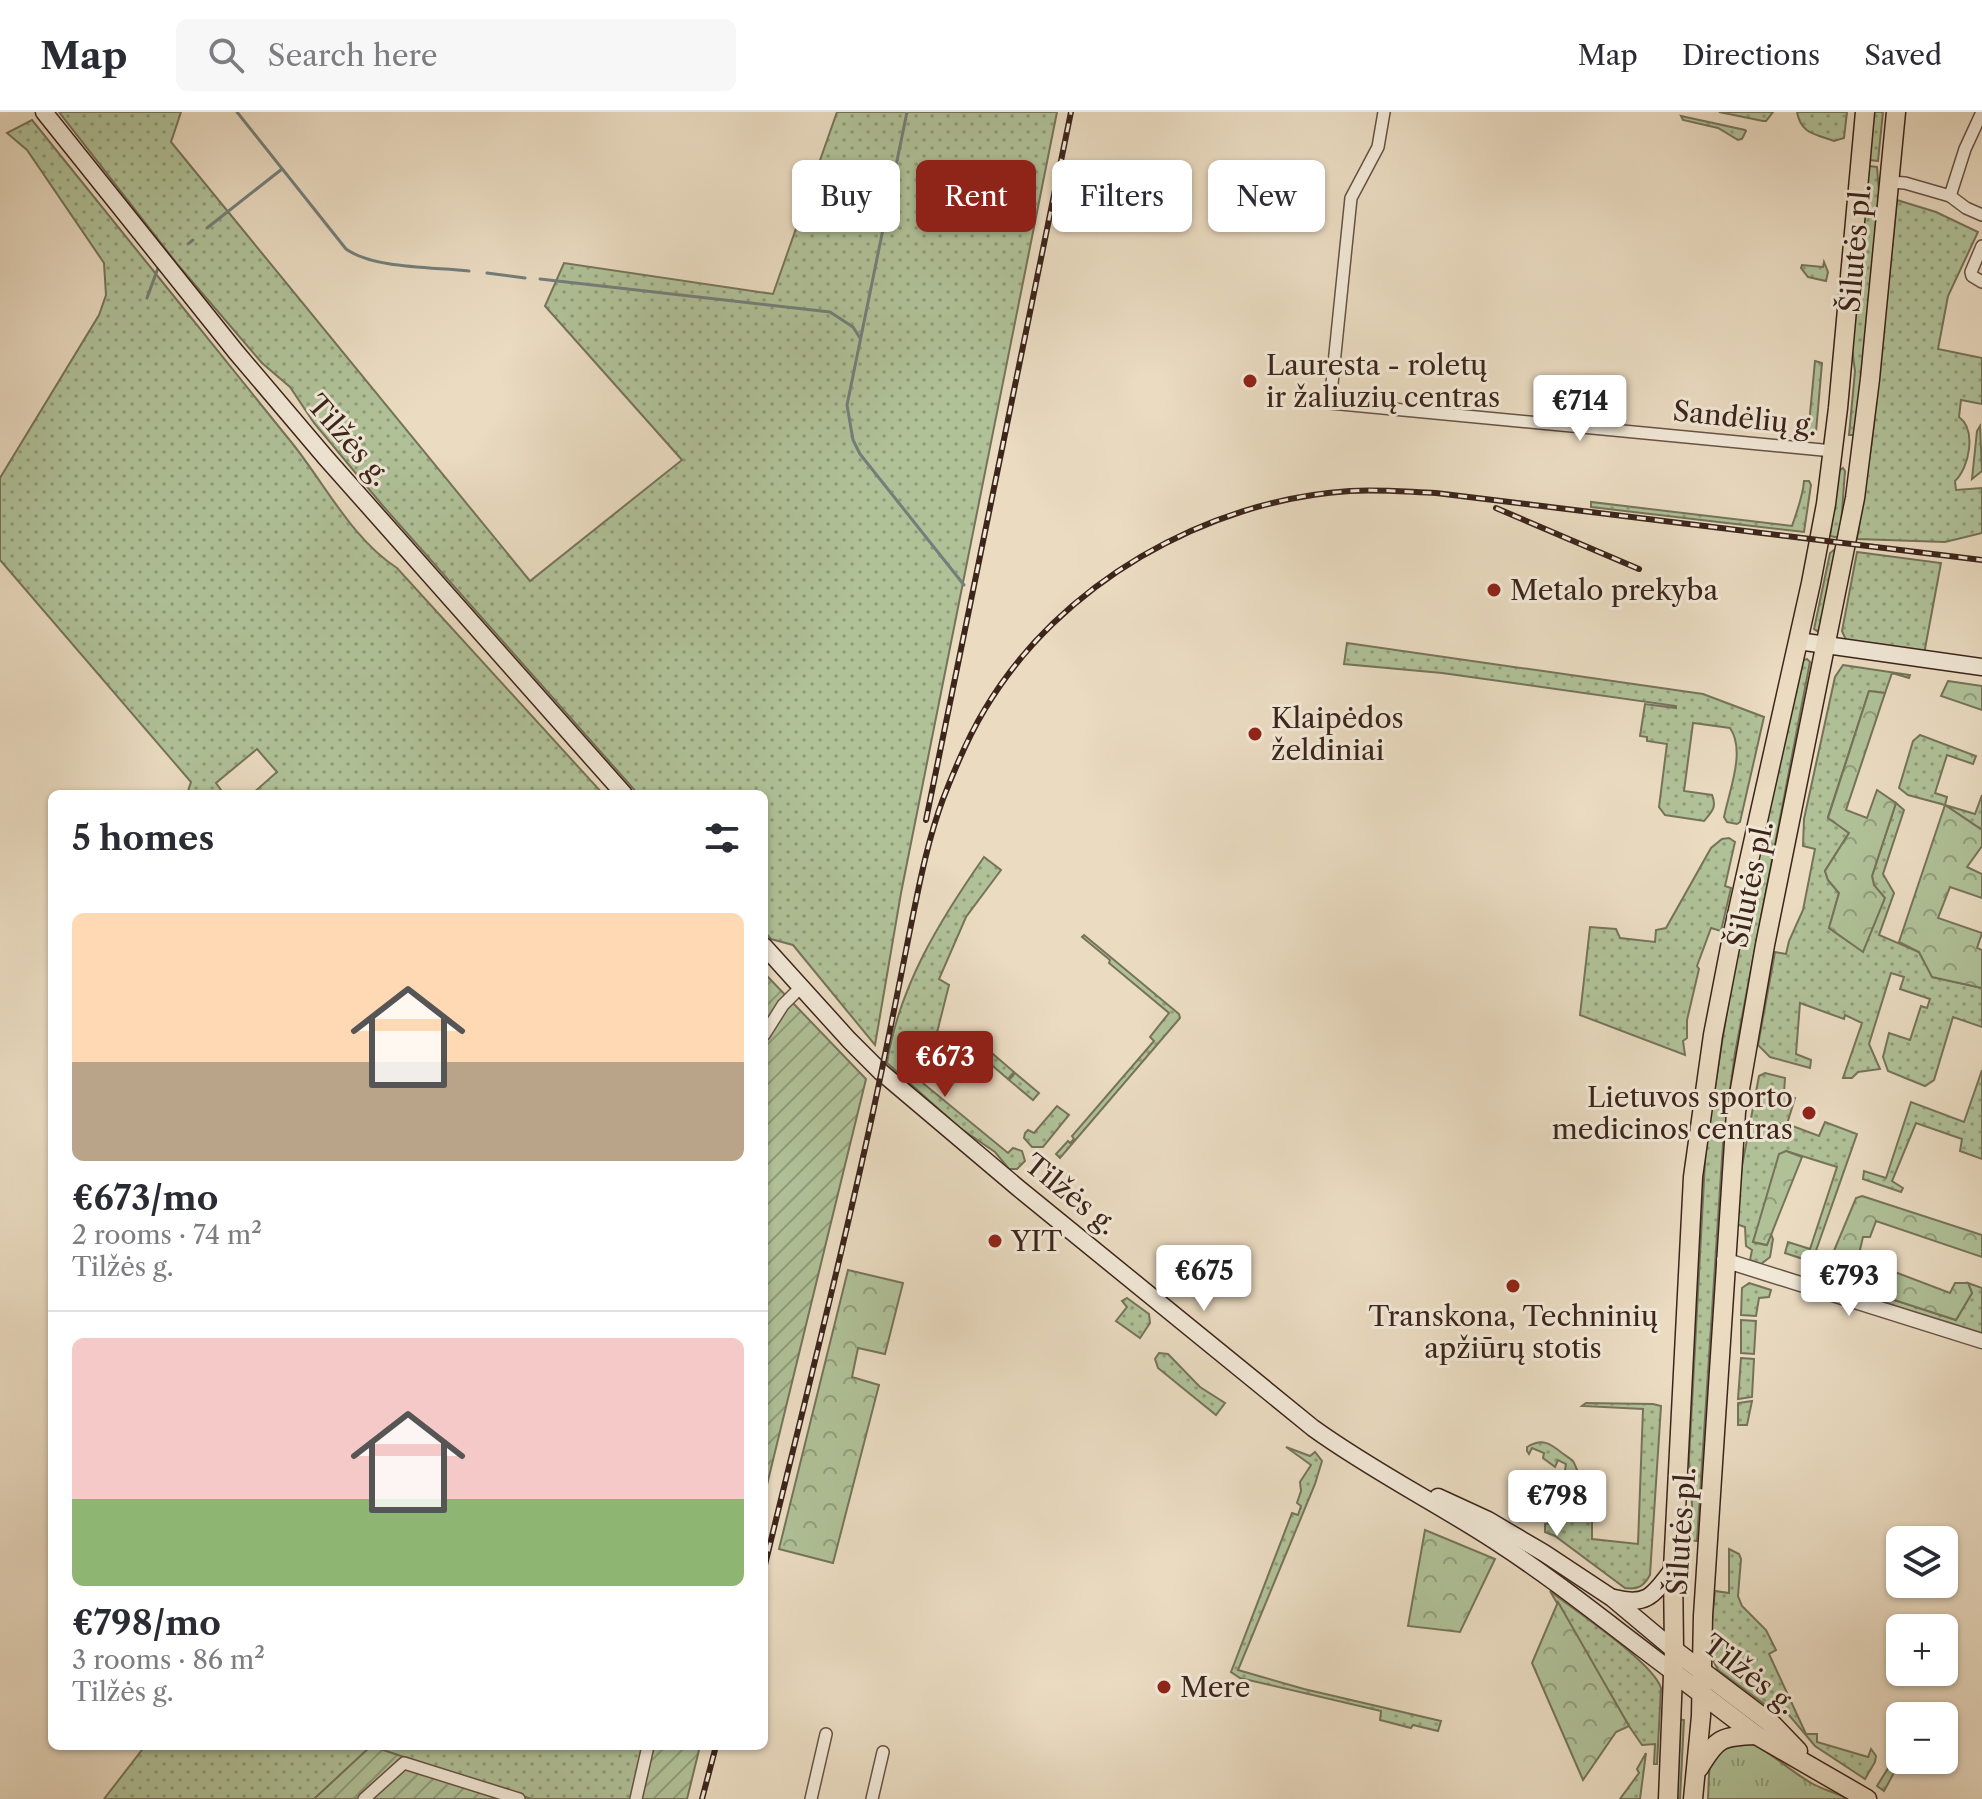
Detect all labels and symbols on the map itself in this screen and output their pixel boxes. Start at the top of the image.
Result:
street label: Šilutės pl. [1831,182,1878,314]
place label: Lauresta - roletų ir žaliuzių centras [1266,348,1500,414]
marker: Lauresta - roletų ir žaliuzių centras [1241,372,1259,390]
pin: €714 [1533,375,1627,443]
street label: Tilžės g. [300,388,398,492]
street label: Sandėlių g. [1671,394,1819,442]
place label: Metalo prekyba [1510,573,1719,607]
marker: Metalo prekyba [1485,581,1503,599]
place label: Klaipėdos želdiniai [1271,701,1404,767]
marker: Klaipėdos želdiniai [1246,725,1264,743]
street label: Šilutės pl. [1719,817,1780,951]
pin: €673 [898,1031,992,1099]
place label: Lietuvos sporto medicinos centras [1552,1080,1793,1146]
marker: Lietuvos sporto medicinos centras [1800,1104,1818,1122]
street label: Tilžės g. [1018,1146,1124,1242]
place label: YIT [1010,1224,1062,1258]
marker: YIT [986,1232,1004,1250]
pin: €675 [1157,1245,1251,1313]
pin: €793 [1802,1250,1896,1318]
marker: Transkona, Techninių apžiūrų stotis [1504,1277,1522,1295]
place label: Transkona, Techninių apžiūrų stotis [1368,1299,1658,1365]
street label: Šilutės pl. [1659,1465,1702,1597]
pin: €798 [1510,1470,1604,1538]
street label: Tilžės g. [1696,1627,1804,1721]
place label: Mere [1180,1670,1250,1704]
marker: Mere [1155,1678,1173,1696]

